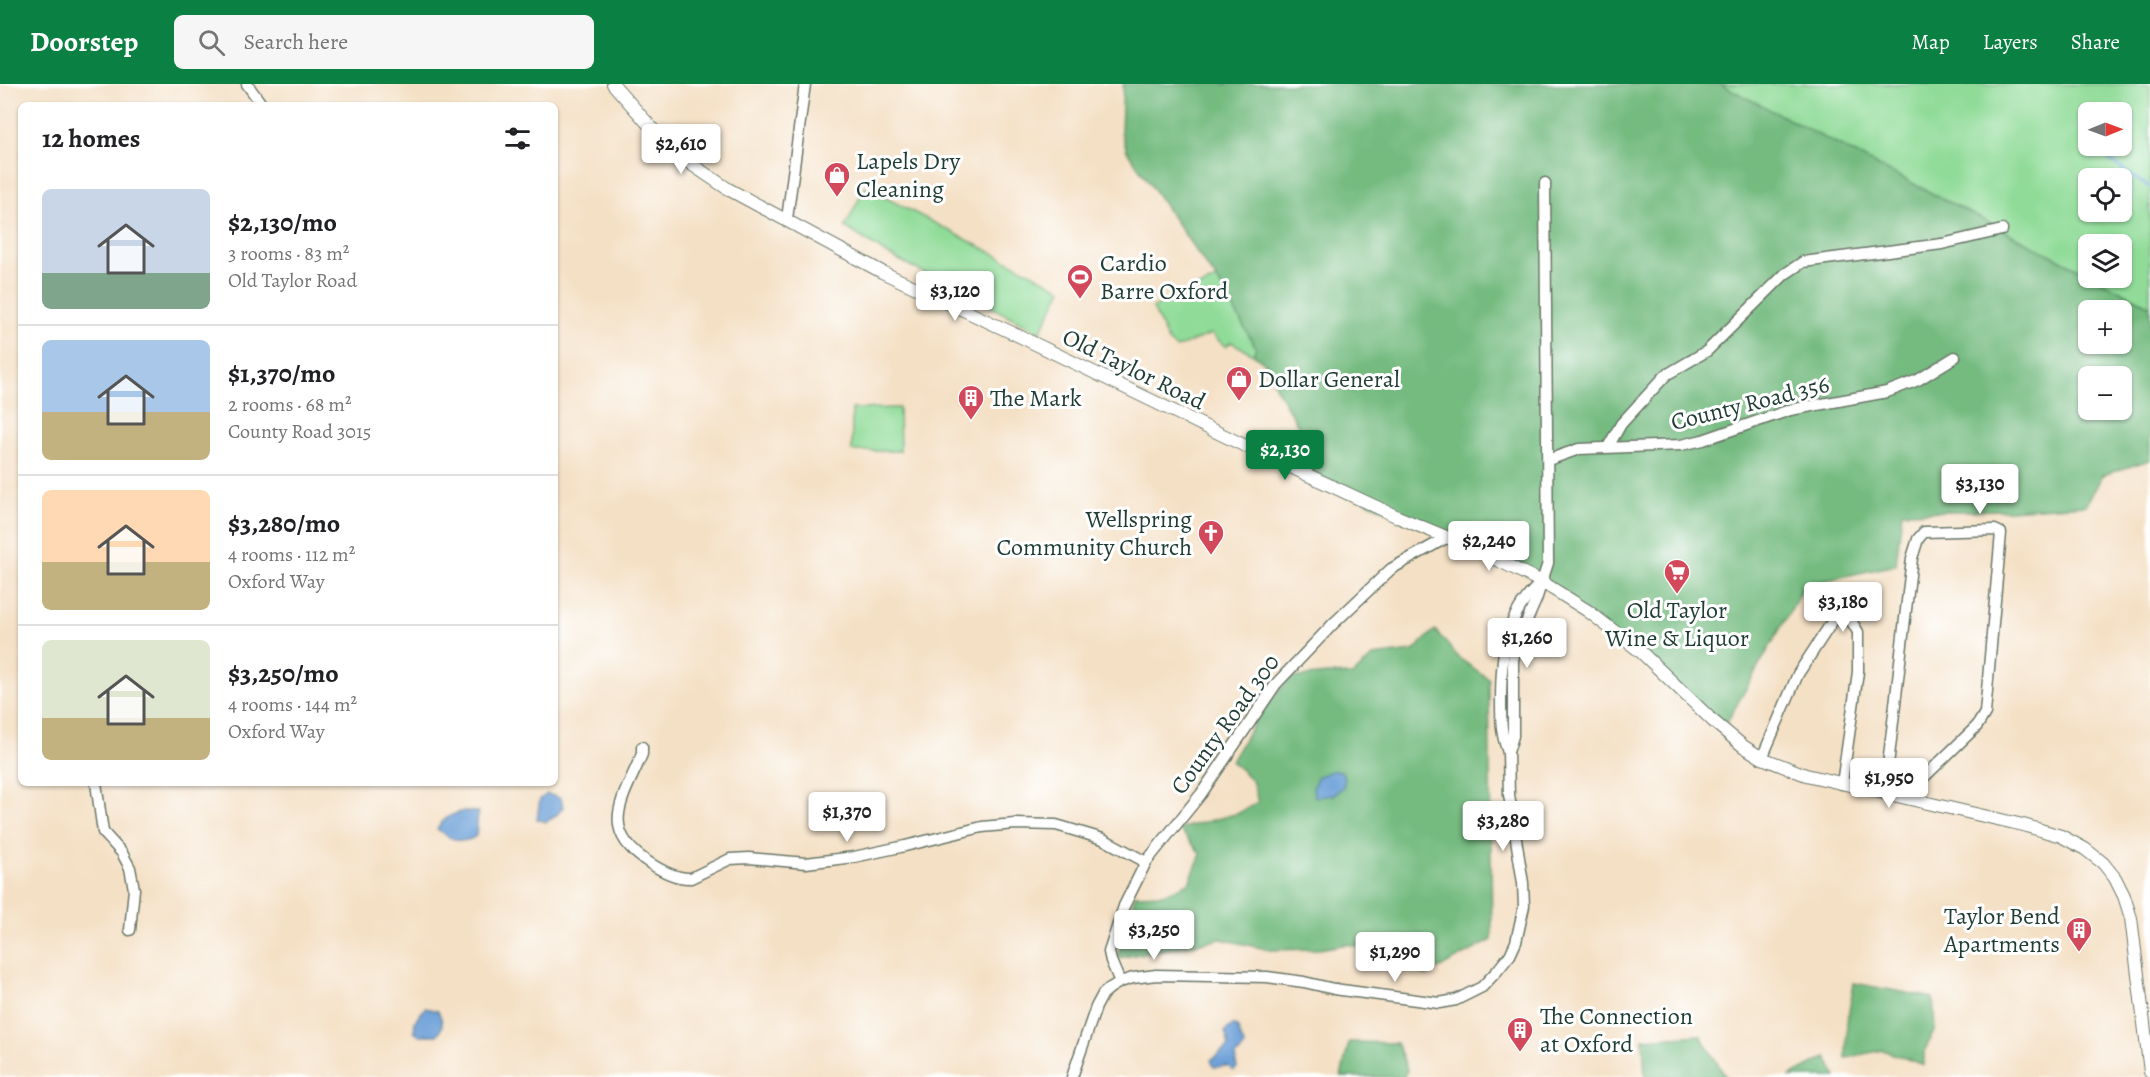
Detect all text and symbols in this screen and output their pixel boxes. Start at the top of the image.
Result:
search box [174,15,594,69]
text: Doorstep [30,23,138,61]
icon: search [195,26,228,59]
text: Search here [243,27,348,57]
text: Map [1911,28,1950,56]
text: Layers [1983,28,2038,56]
text: Share [2071,28,2120,56]
north arrow [2078,102,2132,156]
map controls [2078,102,2132,420]
text: 12 homes [42,121,140,156]
icon: filters [501,122,534,155]
pin: $2,610 [632,124,730,175]
text: $2,610 [656,130,706,157]
place label: Lapels Dry Cleaning [856,145,960,205]
shop icon: Lapels Dry Cleaning [822,160,852,198]
button: locate [2078,168,2132,222]
text: $2,130/mo [228,205,337,240]
icon: home [90,213,162,285]
button: layers [2078,234,2132,288]
text: 3 rooms · 83 m² [228,240,349,267]
place label: Cardio Barre Oxford [1100,247,1229,307]
sports icon: Cardio Barre Oxford [1065,262,1095,300]
text: Old Taylor Road [228,267,357,294]
pin: $3,120 [906,271,1004,322]
text: $3,120 [930,277,980,304]
button: + [2078,300,2132,354]
street label: Old Taylor Road [1057,321,1211,417]
text: $1,370/mo [228,356,336,391]
place label: Dollar General [1258,363,1400,395]
icon: home [90,364,162,436]
shop icon: Dollar General [1224,364,1254,402]
button: − [2078,366,2132,420]
street label: County Road 356 [1667,368,1833,438]
place label: The Mark [990,382,1082,414]
building icon: The Mark [956,383,986,421]
text: 2 rooms · 68 m² [228,391,352,418]
text: County Road 3015 [228,418,371,445]
pin: $2,130 [1236,430,1334,481]
text: $2,130 [1260,436,1310,463]
pin: $3,130 [1931,464,2029,515]
text: $3,130 [1955,470,2005,497]
place label: Wellspring Community Church [997,503,1192,563]
text: $3,280/mo [228,506,340,541]
icon: home [90,514,162,586]
church icon: Wellspring Community Church [1196,518,1226,556]
pin: $2,240 [1440,521,1538,572]
text: $2,240 [1462,527,1516,554]
text: 4 rooms · 112 m² [228,541,355,568]
supermarket icon: Old Taylor Wine & Liquor [1662,557,1692,595]
text: Oxford Way [228,568,325,595]
pin: $3,180 [1794,582,1892,633]
text: $3,180 [1818,588,1868,615]
place label: Old Taylor Wine & Liquor [1604,594,1749,654]
pin: $1,260 [1478,618,1576,669]
text: $1,260 [1502,624,1552,651]
street label: County Road 300 [1163,647,1287,801]
text: $3,250/mo [228,656,339,691]
icon: home [90,664,162,736]
text: 4 rooms · 144 m² [228,691,357,718]
text: Oxford Way [228,718,325,745]
pin: $1,950 [1840,758,1938,809]
text: $1,950 [1864,764,1914,791]
pin: $1,370 [798,792,896,843]
text: $1,370 [822,798,872,825]
pin: $3,280 [1454,801,1552,852]
text: $3,280 [1477,807,1529,834]
place label: Taylor Bend Apartments [1943,900,2060,960]
pin: $3,250 [1105,910,1203,961]
building icon: Taylor Bend Apartments [2064,915,2094,953]
text: $3,250 [1128,916,1180,943]
pin: $1,290 [1346,932,1444,983]
text: $1,290 [1370,938,1420,965]
place label: The Connection at Oxford [1540,1000,1693,1060]
building icon: The Connection at Oxford [1505,1015,1535,1053]

